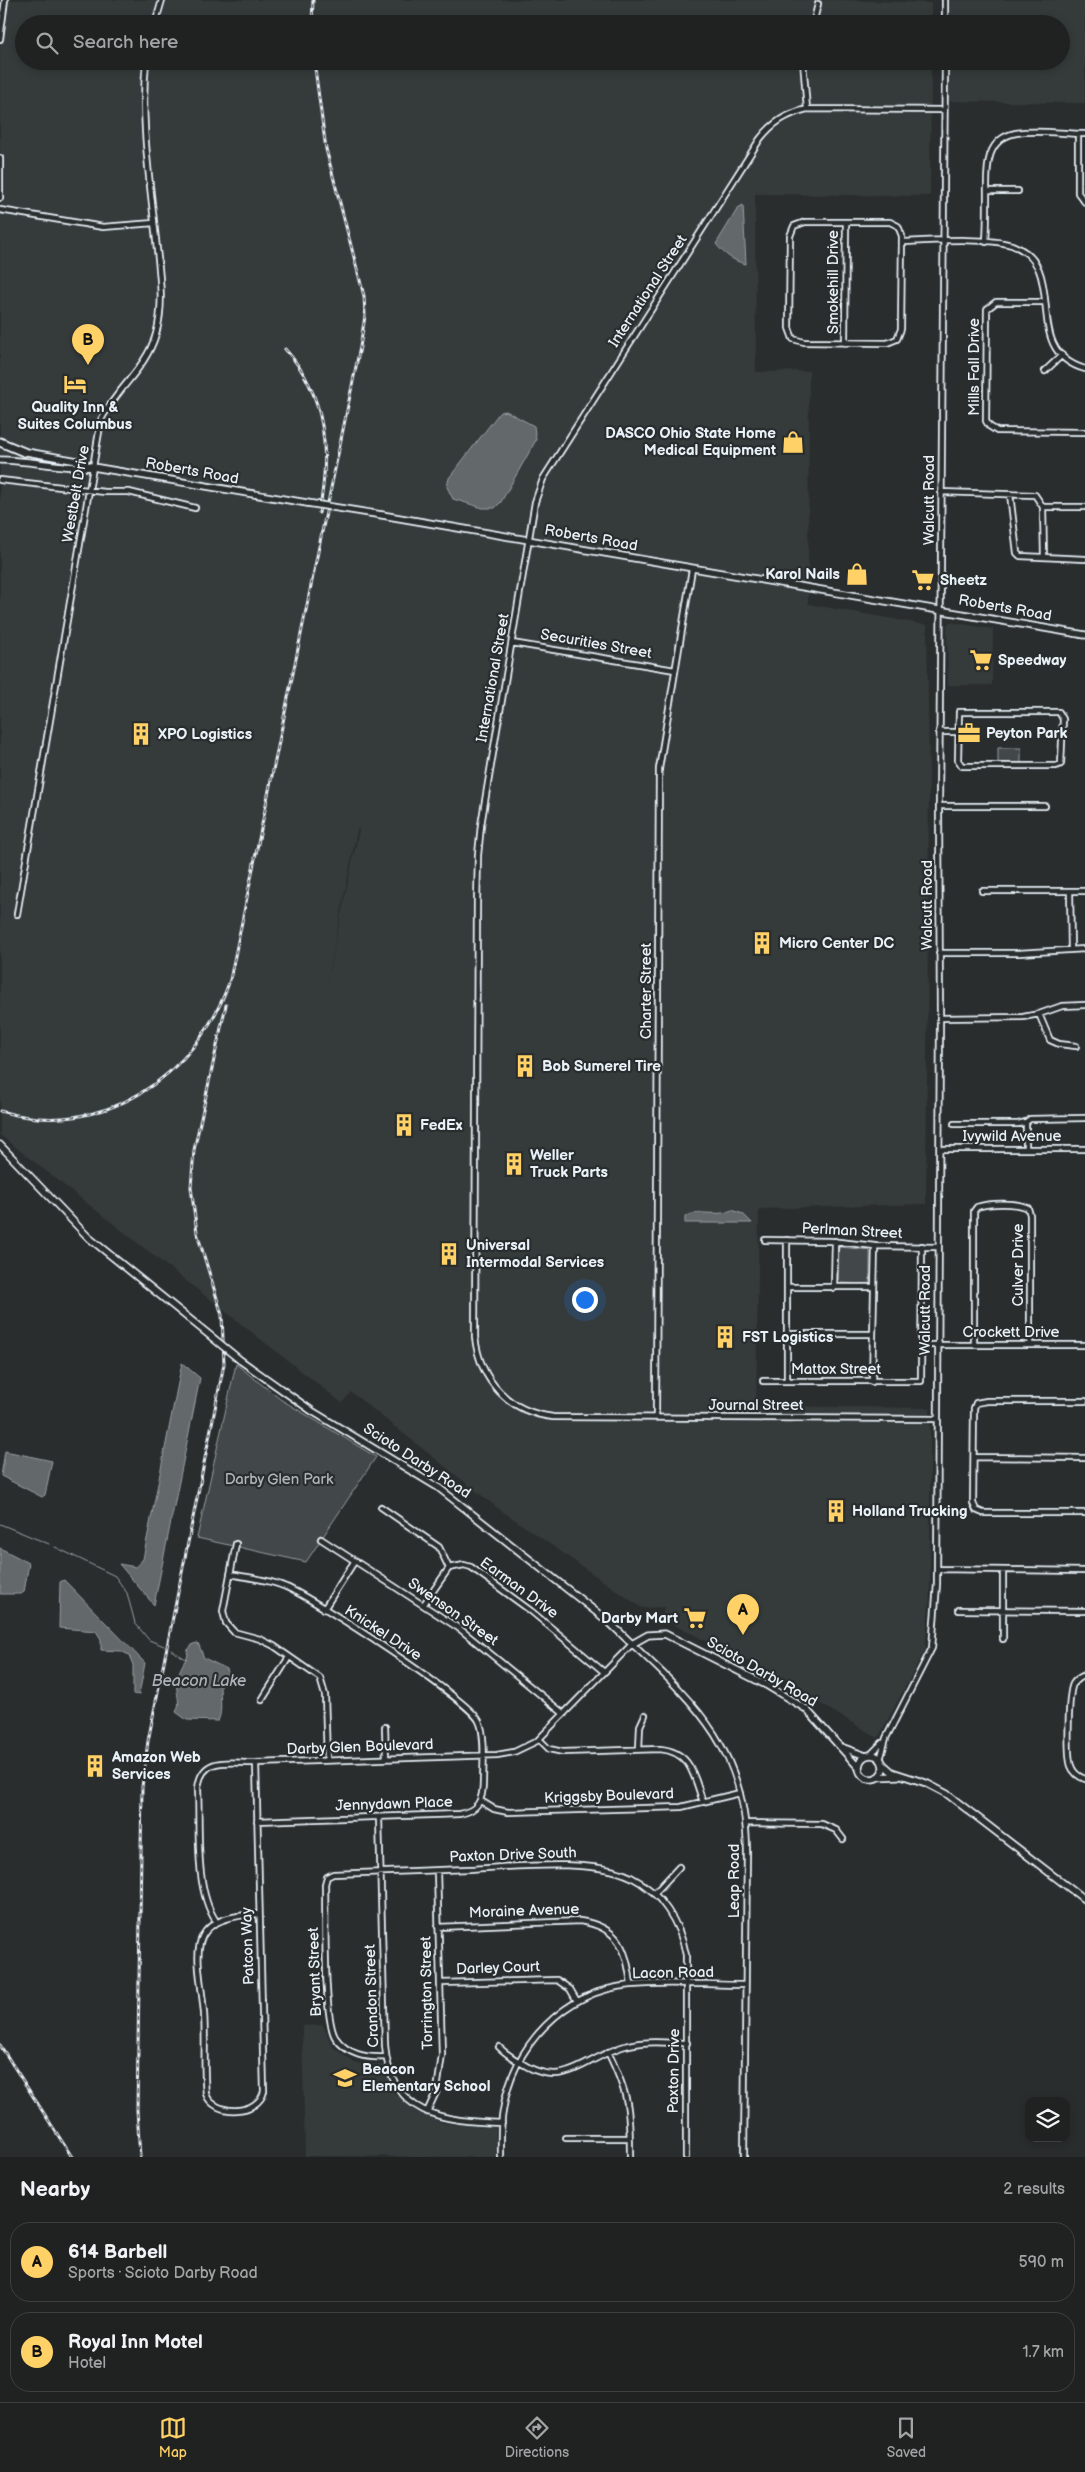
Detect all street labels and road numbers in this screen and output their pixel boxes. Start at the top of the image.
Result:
street label: Smokehill Drive [824,230,843,334]
street label: International Street [605,231,692,351]
street label: Mills Fall Drive [965,318,984,416]
street label: Westbelt Drive [58,444,94,544]
street label: Roberts Road [144,453,240,489]
street label: Walcutt Road [920,455,939,545]
street label: Roberts Road [543,520,639,556]
street label: Roberts Road [957,590,1053,626]
street label: International Street [472,612,514,744]
street label: Securities Street [539,625,653,663]
street label: Walcutt Road [918,860,937,950]
street label: Charter Street [637,942,656,1039]
street label: Ivywild Avenue [963,1127,1061,1146]
street label: Perlman Street [801,1219,903,1243]
street label: Culver Drive [1009,1223,1028,1307]
street label: Walcutt Road [916,1265,935,1355]
street label: Crockett Drive [963,1323,1060,1342]
street label: Mattox Street [791,1360,881,1379]
street label: Journal Street [709,1396,804,1415]
street label: Scioto Darby Road [360,1419,474,1503]
street label: Earman Drive [476,1553,562,1623]
street label: Swenson Street [404,1574,502,1650]
street label: Knickel Drive [341,1601,425,1665]
street label: Scioto Darby Road [703,1633,821,1711]
street label: Darby Glen Boulevard [286,1735,434,1759]
street label: Kriggsby Boulevard [544,1784,674,1808]
street label: Jennydawn Place [335,1792,453,1816]
street label: Paxton Drive South [449,1843,577,1867]
street label: Leap Road [725,1844,744,1918]
street label: Moraine Avenue [469,1900,580,1922]
street label: Patcon Way [237,1906,259,1985]
street label: Bryant Street [304,1927,326,2017]
street label: Torrington Street [417,1936,437,2050]
street label: Crandon Street [361,1944,383,2048]
street label: Darley Court [456,1957,541,1979]
street label: Lacon Road [632,1963,714,1983]
street label: Paxton Drive [664,2028,684,2114]

